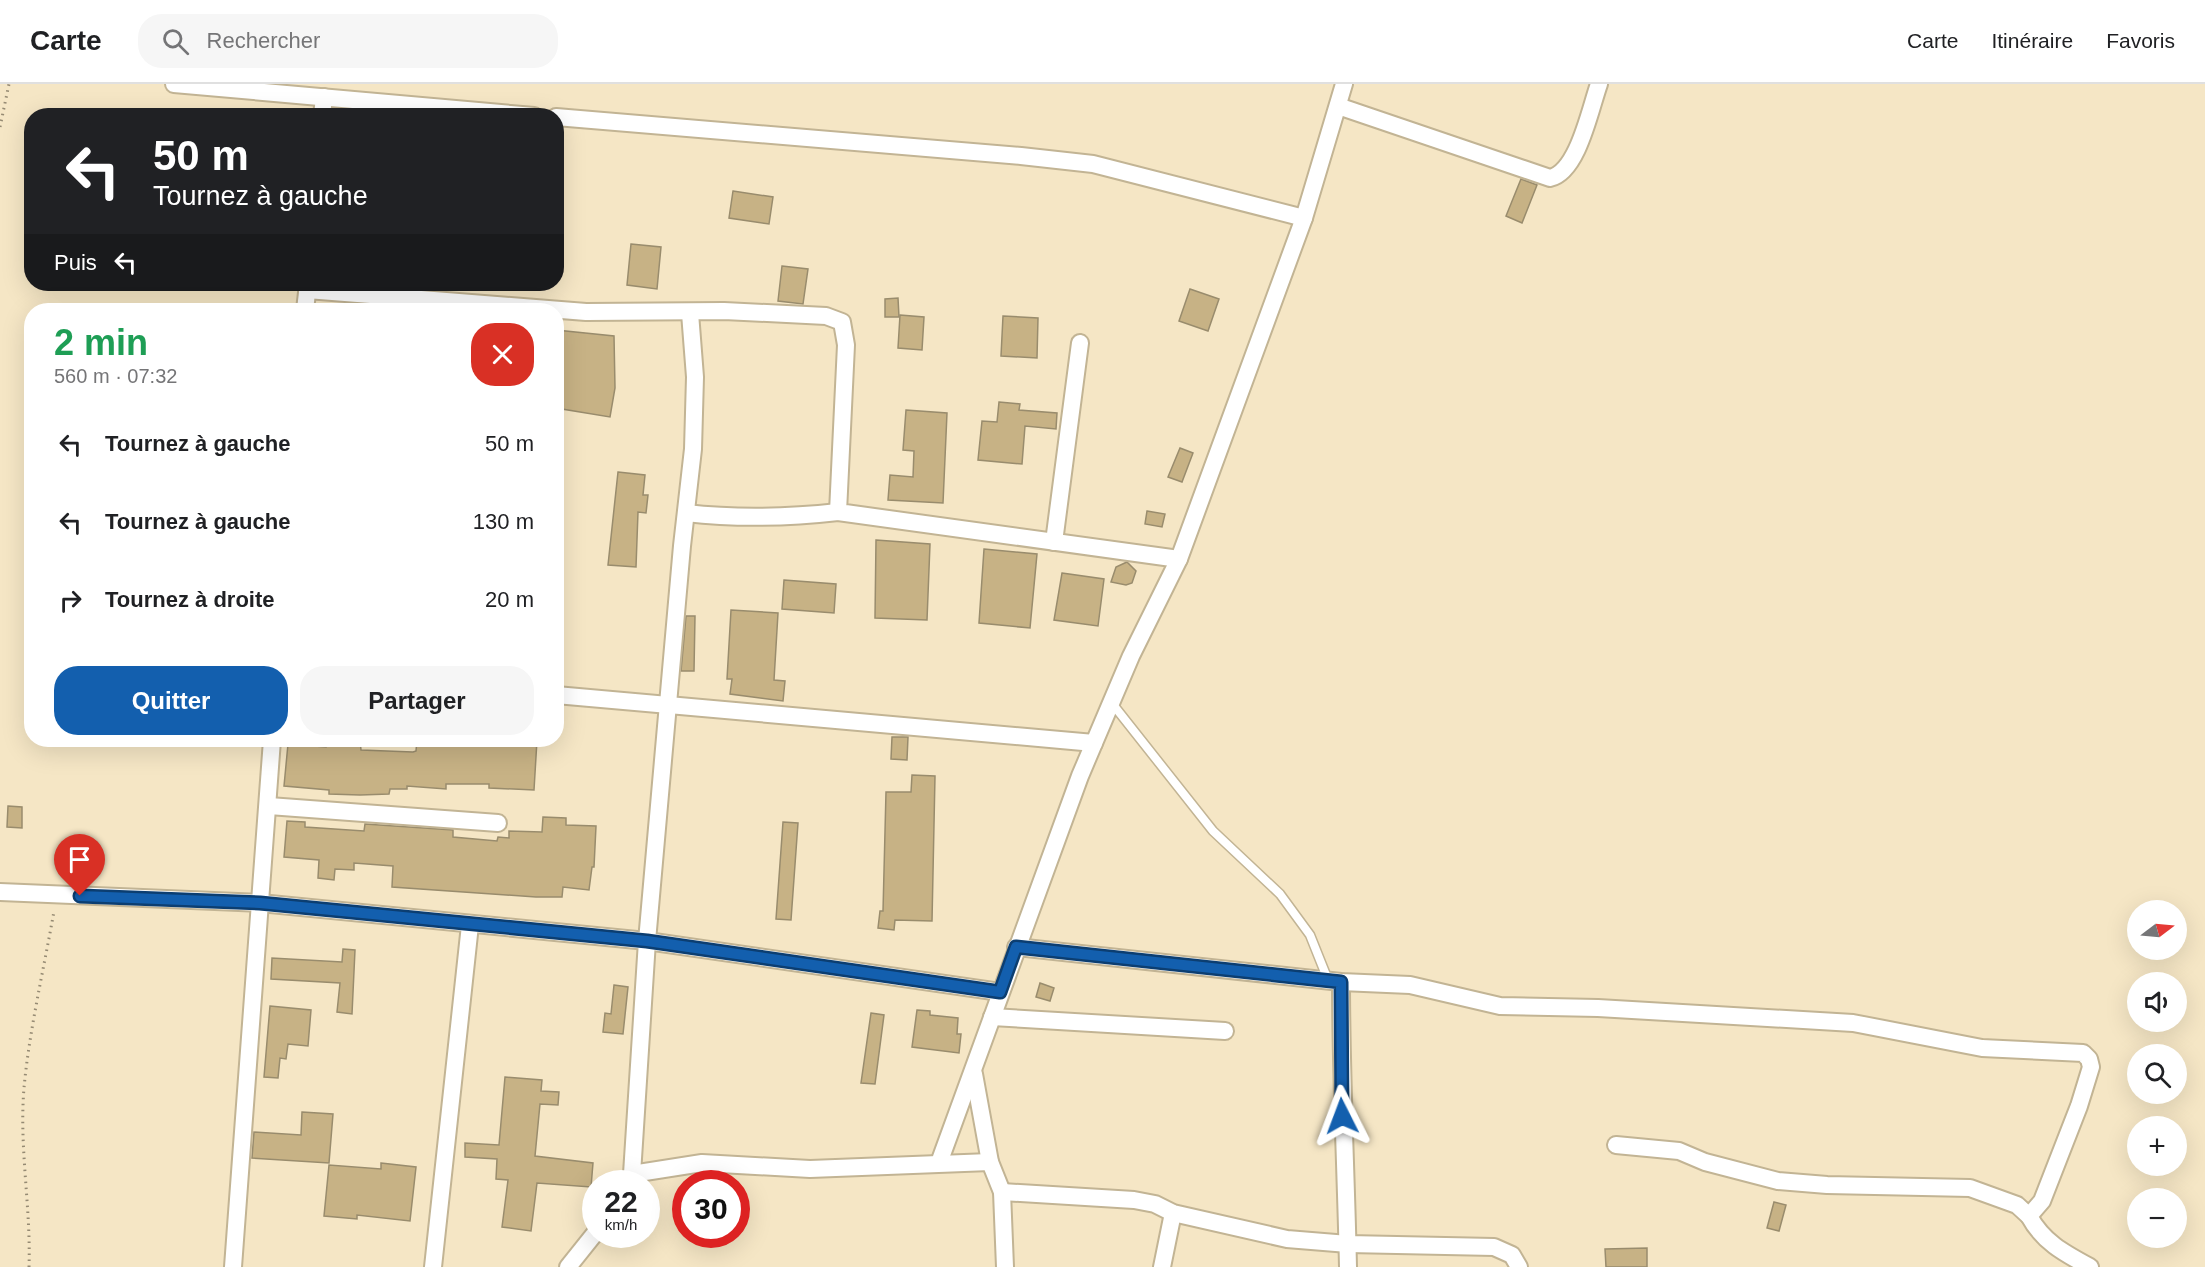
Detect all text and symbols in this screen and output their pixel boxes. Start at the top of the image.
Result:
search box [138,14,558,68]
text: Carte [30,25,102,56]
icon: search [159,25,192,58]
text: Rechercher [207,28,320,53]
text: Carte [1907,29,1958,52]
text: Itinéraire [1991,29,2073,52]
text: Favoris [2106,29,2175,52]
icon: left [54,132,132,210]
text: 50 m [153,132,249,179]
text: Tournez à gauche [153,181,368,211]
icon: left [109,246,142,279]
text: Puis [54,250,97,275]
text: 2 min [54,322,148,363]
button: close [471,323,534,386]
text: 560 m · 07:32 [54,365,177,387]
icon: left [54,428,87,461]
text: Tournez à gauche [105,431,290,456]
text: 50 m [485,431,534,456]
icon: left [54,506,87,539]
text: Tournez à gauche [105,509,290,534]
text: 130 m [473,509,534,534]
icon: right [54,584,87,617]
text: Tournez à droite [105,587,275,612]
text: 20 m [485,587,534,612]
button: Quitter [54,666,288,735]
button: Partager [300,666,534,735]
pin [54,834,105,896]
icon: arrive [63,843,96,876]
north arrow [2127,900,2187,960]
map controls [2127,900,2187,1248]
button: sound [2127,972,2187,1032]
button: search [2127,1044,2187,1104]
position arrow [1310,1084,1374,1148]
button: + [2127,1116,2187,1176]
speed limit sign: 30 [672,1170,750,1248]
text: 22 [604,1185,638,1218]
button: − [2127,1188,2187,1248]
text: km/h [605,1216,637,1233]

